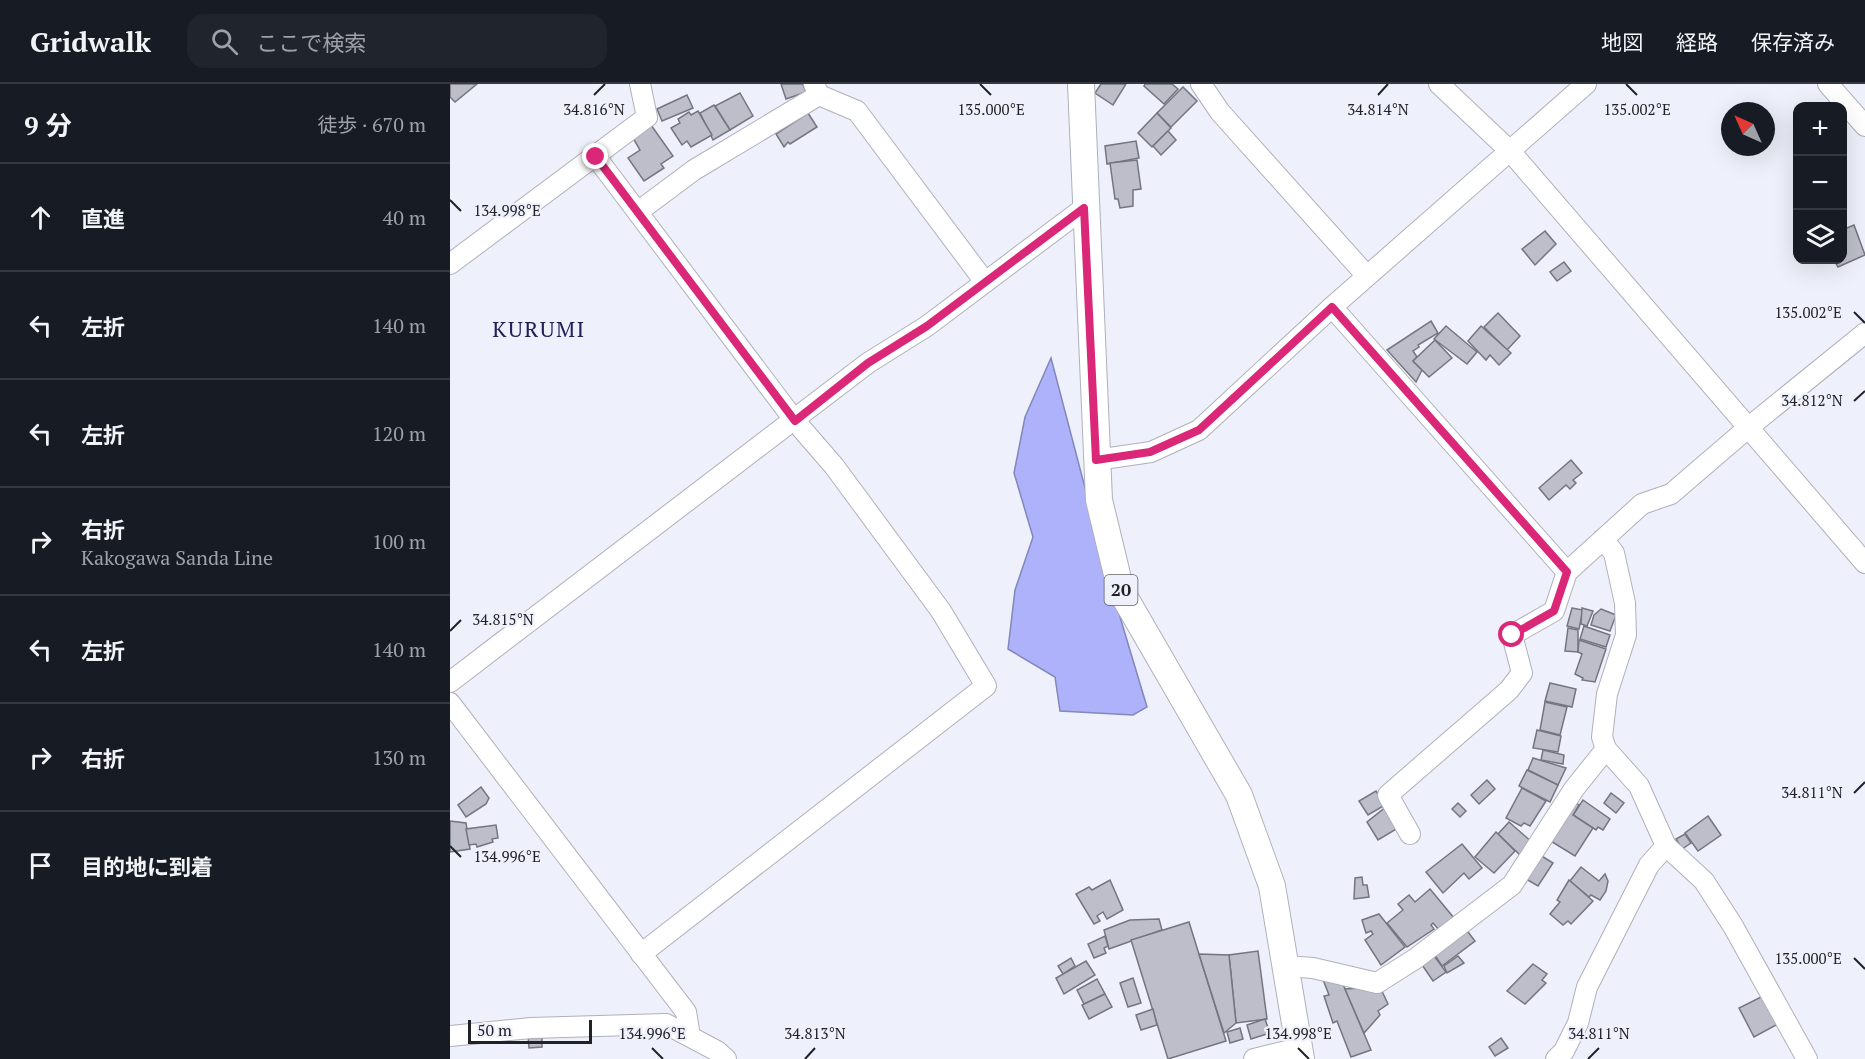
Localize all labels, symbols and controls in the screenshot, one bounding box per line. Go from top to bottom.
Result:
search box [187,14,607,68]
text: Gridwalk [30,23,151,60]
icon: search [208,25,241,58]
text: ここで検索 [256,28,366,57]
text: 地図 [1601,28,1643,56]
text: 経路 [1676,28,1718,56]
text: 保存済み [1751,28,1835,56]
text: 34.816°N [563,99,625,119]
text: 135.000°E [957,99,1025,119]
text: 34.814°N [1347,99,1409,119]
text: 135.002°E [1603,99,1671,119]
north arrow [1721,102,1775,156]
map controls [1793,102,1847,264]
button: + [1793,102,1847,156]
text: 9 分 [24,108,72,142]
text: 徒歩 · 670 m [317,111,426,138]
route end [582,143,608,169]
button: − [1793,156,1847,210]
text: 134.998°E [473,200,541,220]
icon: ahead [24,201,57,234]
text: 直進 [81,204,125,233]
text: 40 m [383,204,426,231]
button: layers [1793,210,1847,264]
text: 135.002°E [1774,302,1842,322]
icon: left [24,309,57,342]
text: 左折 [81,312,125,341]
text: 140 m [372,312,426,339]
district label: KURUMI [492,314,586,343]
text: 34.812°N [1781,390,1843,410]
icon: left [24,417,57,450]
text: 左折 [81,420,125,449]
text: 120 m [372,420,426,447]
text: 右折 [81,515,125,544]
icon: right [24,525,57,558]
text: 100 m [372,528,426,555]
text: Kakogawa Sanda Line [81,544,273,571]
road number: 20 [1104,575,1138,605]
text: 34.815°N [472,609,534,629]
route start [1498,621,1524,647]
icon: left [24,633,57,666]
text: 左折 [81,636,125,665]
text: 140 m [372,636,426,663]
icon: right [24,741,57,774]
text: 右折 [81,744,125,773]
text: 130 m [372,744,426,771]
text: 34.811°N [1781,782,1843,802]
text: 134.996°E [473,846,541,866]
icon: arrive [24,849,57,882]
text: 目的地に到着 [81,852,213,881]
text: 135.000°E [1774,948,1842,968]
scale bar [468,1017,592,1044]
text: 50 m [477,1019,512,1041]
text: 134.996°E [618,1023,686,1043]
text: 34.813°N [784,1023,846,1043]
text: 134.998°E [1264,1023,1332,1043]
text: 34.811°N [1568,1023,1630,1043]

